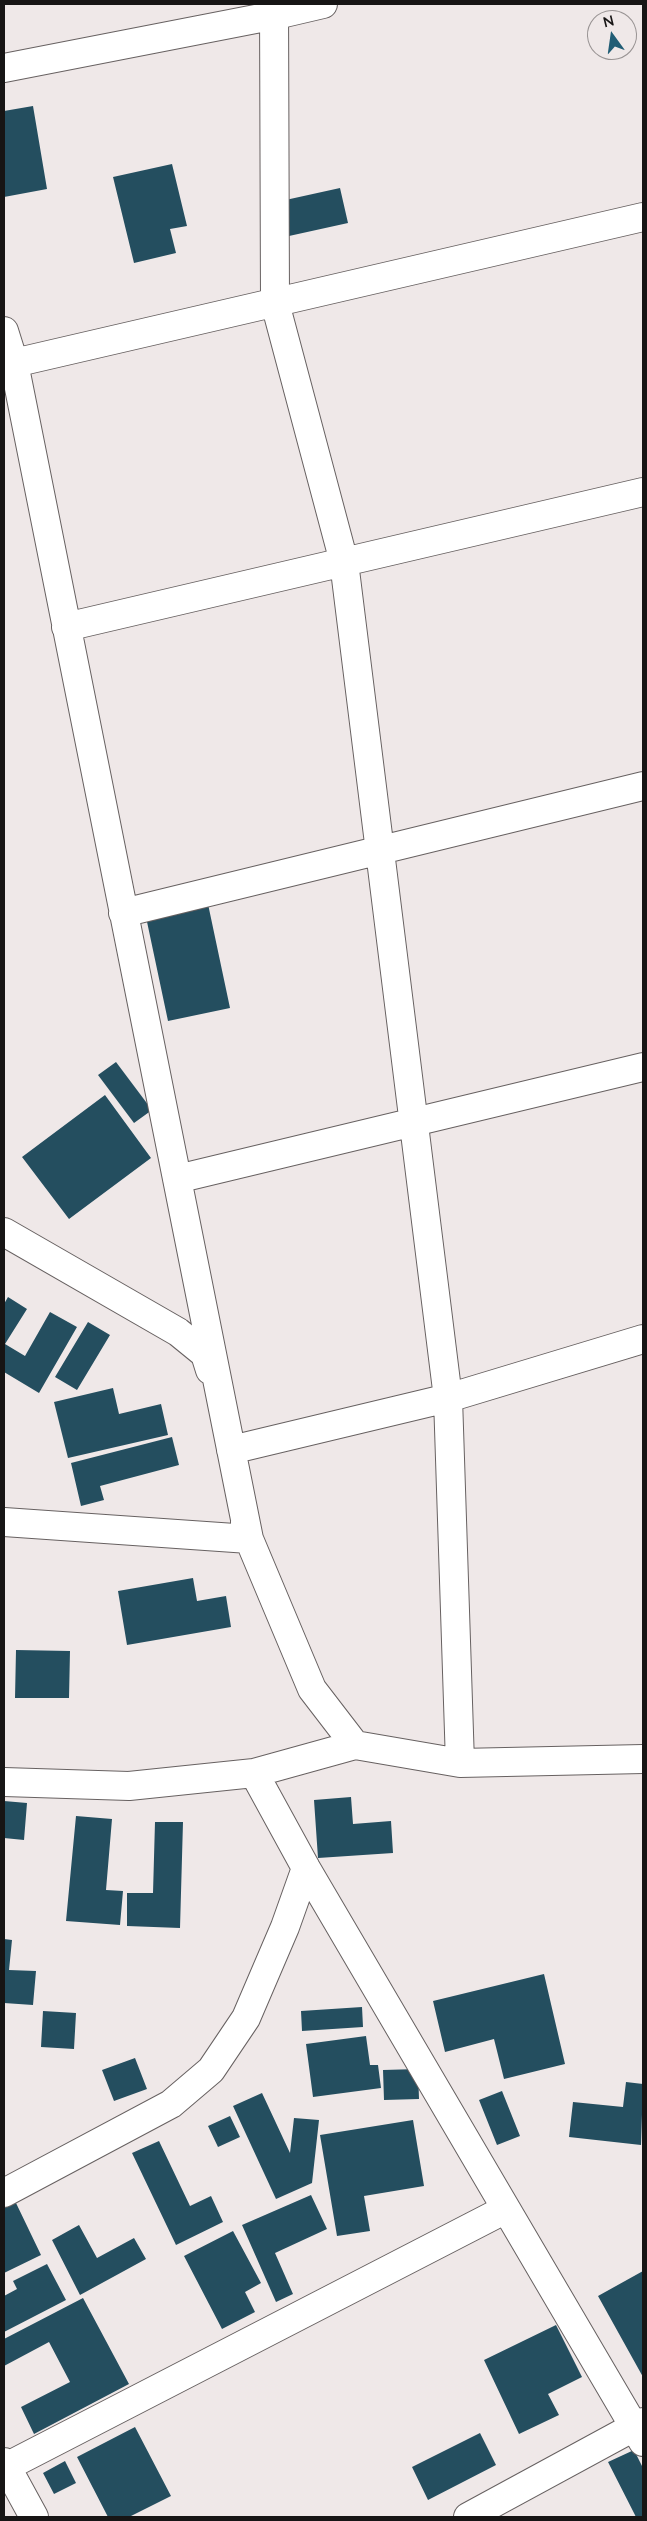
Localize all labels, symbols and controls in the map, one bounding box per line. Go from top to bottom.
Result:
north arrow [587,10,637,60]
text: N [601,11,616,30]

